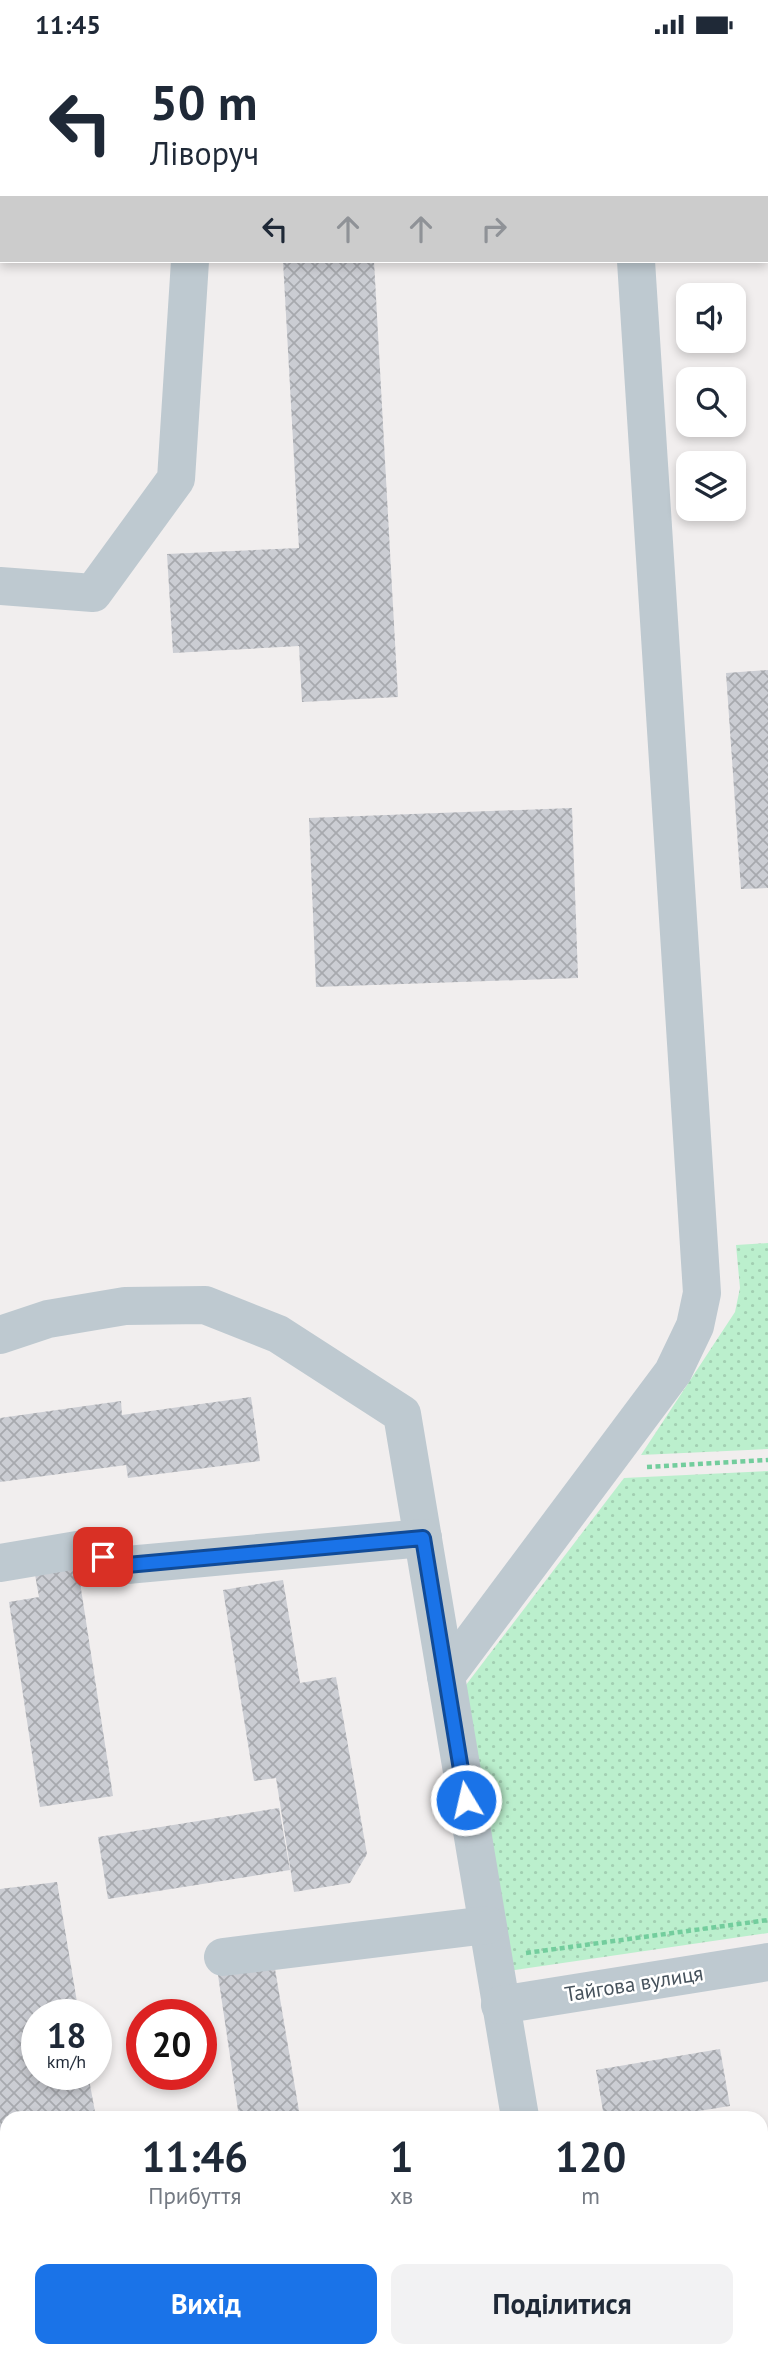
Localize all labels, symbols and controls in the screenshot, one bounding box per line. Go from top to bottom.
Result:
text: 11:45 [35,8,101,41]
text: 50 m [150,70,257,134]
icon: left [35,77,126,168]
text: Ліворуч [150,132,259,174]
icon: left [256,210,294,248]
icon: ahead [329,210,367,248]
icon: ahead [402,210,440,248]
icon: right [475,210,513,248]
map controls [676,283,746,521]
button: sound [676,283,746,353]
button: search [676,367,746,437]
button: layers [676,451,746,521]
pin [73,1527,133,1587]
icon: arrive [84,1538,122,1576]
position arrow [429,1763,503,1837]
street label: Тайгова вулиця [563,1959,705,2008]
speed limit sign: 20 [126,1999,217,2090]
text: 18 [47,2012,86,2058]
text: km/h [47,2050,86,2073]
text: 11:46 [142,2129,248,2184]
text: 1 [390,2129,413,2184]
text: 120 [555,2129,626,2184]
text: Прибуття [148,2181,241,2210]
text: хв [390,2181,413,2210]
text: m [581,2181,600,2210]
button: Вихід [35,2264,377,2344]
button: Поділитися [391,2264,733,2344]

